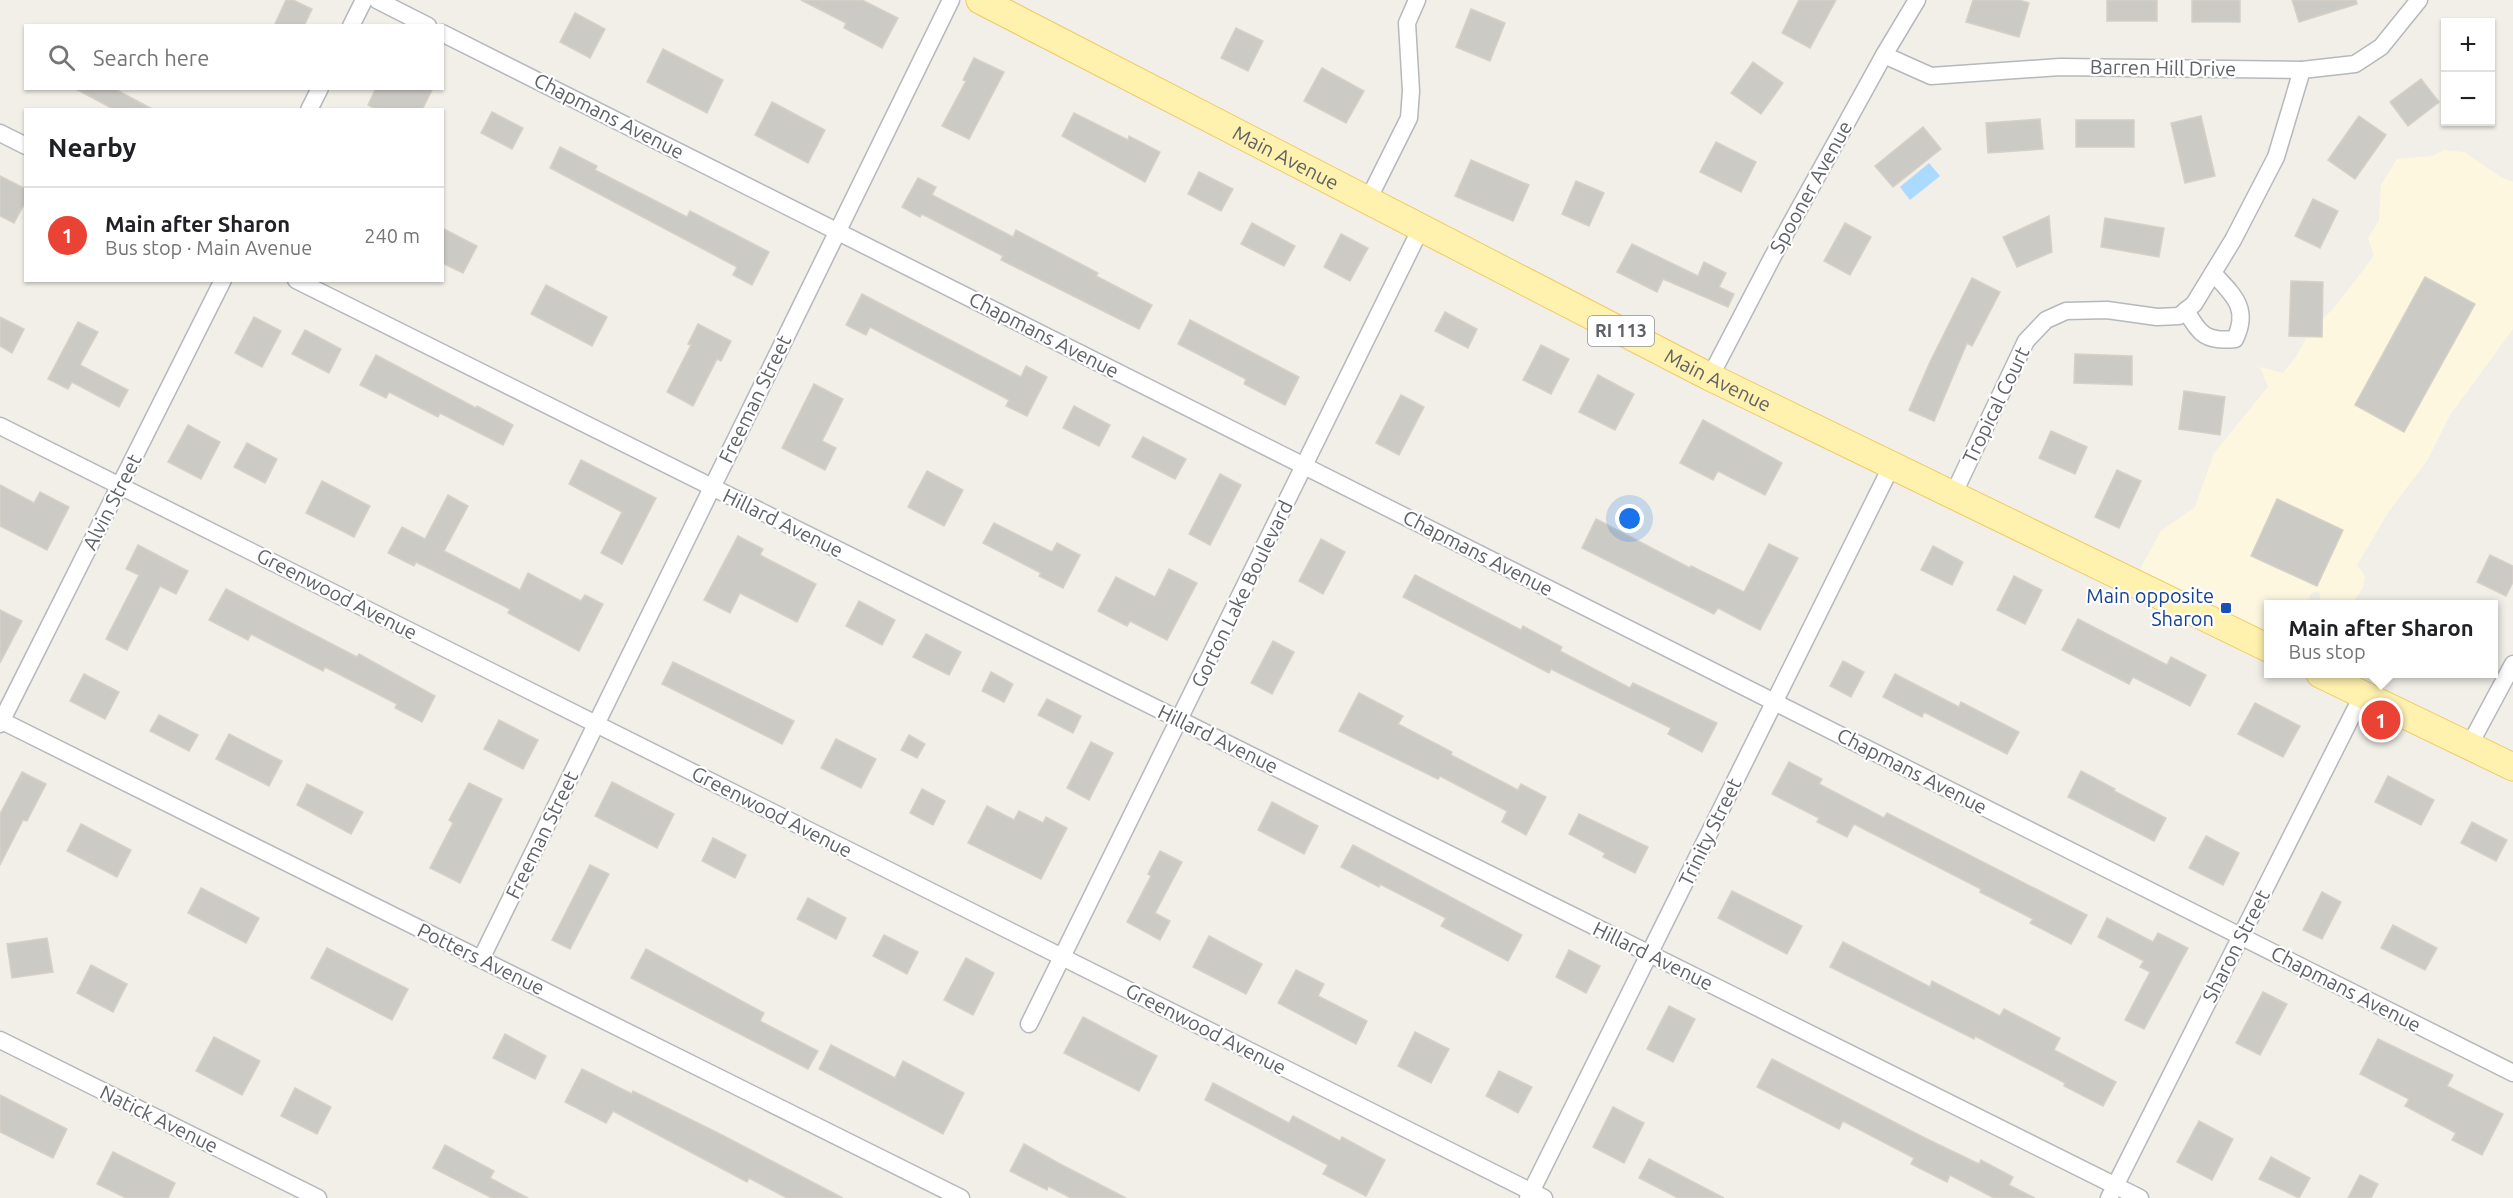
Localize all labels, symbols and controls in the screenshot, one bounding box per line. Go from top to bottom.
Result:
map controls [2441,18,2495,126]
button: + [2441,18,2495,72]
search box [24,24,444,90]
icon: search [45,41,78,74]
text: Search here [93,45,209,70]
street label: Barren Hill Drive [2090,55,2236,80]
street label: Chapmans Avenue [530,68,688,163]
button: − [2441,72,2495,126]
street label: Spooner Avenue [1765,117,1856,257]
street label: Main Avenue [1229,121,1343,194]
text: Nearby [48,133,136,162]
text: Main after Sharon [105,211,290,236]
text: 1 [62,224,73,247]
text: 240 m [364,224,420,247]
text: Bus stop · Main Avenue [105,236,312,259]
street label: Chapmans Avenue [965,287,1123,382]
road number: RI 113 [1588,316,1654,346]
street label: Freeman Street [714,331,795,466]
street label: Tropical Court [1958,343,2034,467]
street label: Main Avenue [1661,344,1775,416]
street label: Alvin Street [78,450,146,554]
street label: Hillard Avenue [719,484,847,562]
street label: Gorton Lake Boulevard [1186,496,1297,691]
your location [1615,504,1644,533]
street label: Chapmans Avenue [1399,505,1557,600]
street label: Greenwood Avenue [253,543,421,644]
place label: Main opposite Sharon [2086,584,2214,630]
popup [2264,600,2498,678]
marker: Main opposite Sharon [2219,601,2233,615]
text: Main after Sharon [2288,615,2474,640]
text: Bus stop [2288,640,2366,663]
pin: 1 [2362,698,2400,742]
street label: Hillard Avenue [1154,700,1282,778]
street label: Chapmans Avenue [1833,723,1991,818]
street label: Greenwood Avenue [688,761,856,862]
street label: Freeman Street [501,767,582,902]
street label: Trinity Street [1674,774,1746,889]
street label: Sharon Street [2197,886,2274,1006]
street label: Hillard Avenue [1589,917,1717,995]
street label: Potters Avenue [414,918,548,999]
street label: Chapmans Avenue [2267,941,2425,1036]
street label: Greenwood Avenue [1122,978,1290,1079]
street label: Natick Avenue [96,1080,222,1157]

